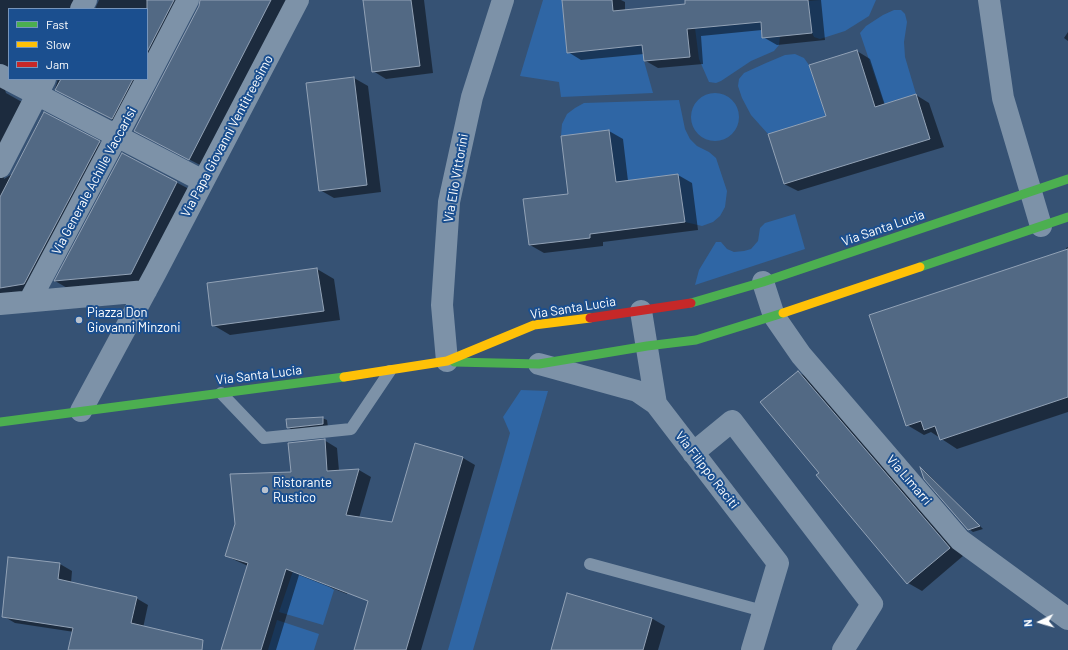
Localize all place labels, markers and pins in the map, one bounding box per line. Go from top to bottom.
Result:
place label: Piazza Don Giovanni Minzoni [87,305,181,336]
marker: Piazza Don Giovanni Minzoni [74,315,84,325]
place label: Ristorante Rustico [273,475,332,506]
marker: Ristorante Rustico [260,485,270,495]

